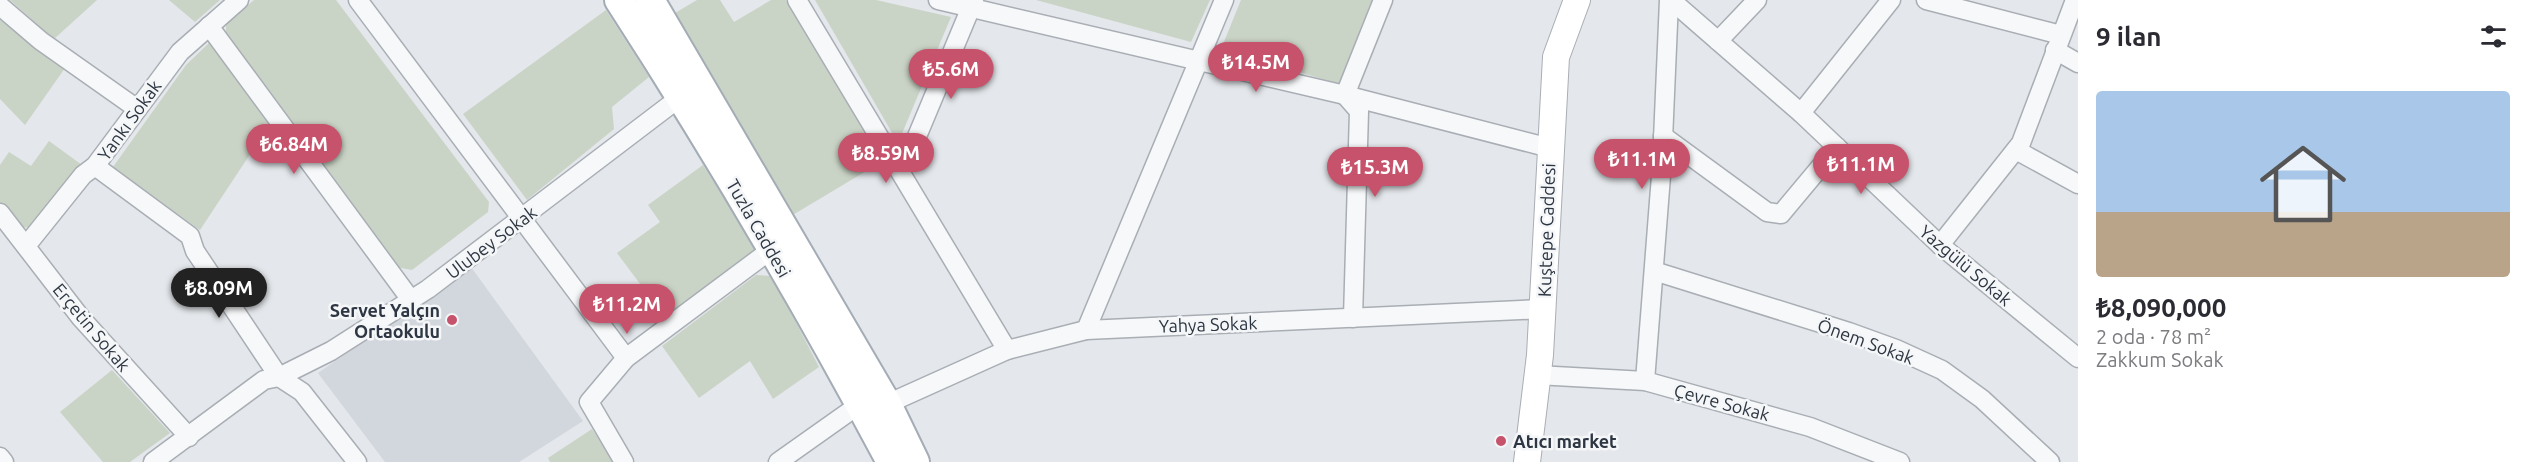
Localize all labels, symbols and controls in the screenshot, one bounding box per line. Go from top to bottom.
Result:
icon: filters [2477,20,2510,53]
text: 9 ilan [2096,22,2162,51]
pin: ₺14.5M [1207,42,1305,93]
pin: ₺5.6M [909,49,993,100]
text: ₺14.5M [1222,50,1290,73]
text: ₺5.6M [923,57,979,80]
street label: Yankı Sokak [93,76,165,164]
pin: ₺6.84M [245,124,343,175]
icon: home [2249,130,2357,238]
text: ₺6.84M [260,132,328,155]
pin: ₺8.59M [837,133,935,184]
pin: ₺11.1M [1593,139,1691,190]
text: ₺8.59M [852,141,920,164]
pin: ₺11.1M [1812,144,1910,195]
pin: ₺15.3M [1326,147,1424,198]
text: ₺11.1M [1608,147,1676,170]
text: ₺11.1M [1827,152,1895,175]
text: ₺15.3M [1341,155,1409,178]
street label: Kuştepe Caddesi [1534,163,1558,297]
street label: Tuzla Caddesi [723,176,795,280]
street label: Ulubey Sokak [442,202,540,282]
street label: Yazgülü Sokak [1916,221,2016,309]
pin: ₺8.09M [170,268,268,319]
text: ₺8.09M [185,276,253,299]
street label: Erçetin Sokak [50,279,134,375]
pin: ₺11.2M [578,284,676,335]
text: ₺11.2M [593,292,661,315]
text: ₺8,090,000 [2096,293,2226,322]
place label: Servet Yalçın Ortaokulu [330,300,440,341]
street label: Yahya Sokak [1158,312,1258,336]
marker: Servet Yalçın Ortaokulu [445,313,459,327]
street label: Önem Sokak [1815,314,1917,368]
text: 2 oda · 78 m² [2096,325,2211,348]
text: Zakkum Sokak [2096,348,2224,371]
street label: Çevre Sokak [1672,380,1772,424]
place label: Atıcı market [1513,431,1617,451]
marker: Atıcı market [1494,434,1508,448]

